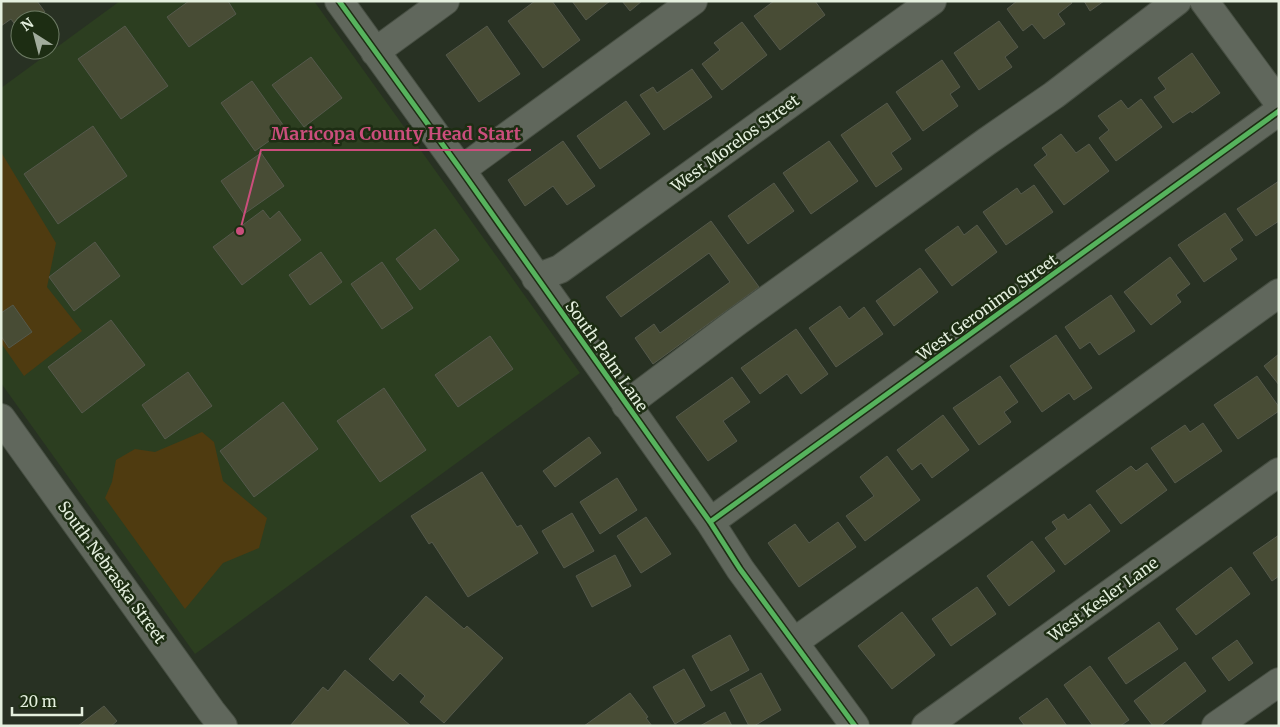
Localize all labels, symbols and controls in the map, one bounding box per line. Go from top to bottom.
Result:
north arrow [10,10,60,60]
text: N [18,14,37,35]
street label: West Morelos Street [666,89,804,197]
callout: Maricopa County Head Start [261,117,531,150]
text: Maricopa County Head Start [271,122,522,145]
street label: West Geronimo Street [912,249,1062,365]
street label: South Palm Lane [561,297,653,415]
street label: South Nebraska Street [54,497,171,648]
street label: West Kesler Lane [1043,552,1162,646]
scale bar [12,684,82,716]
text: 20 m [20,692,57,711]

